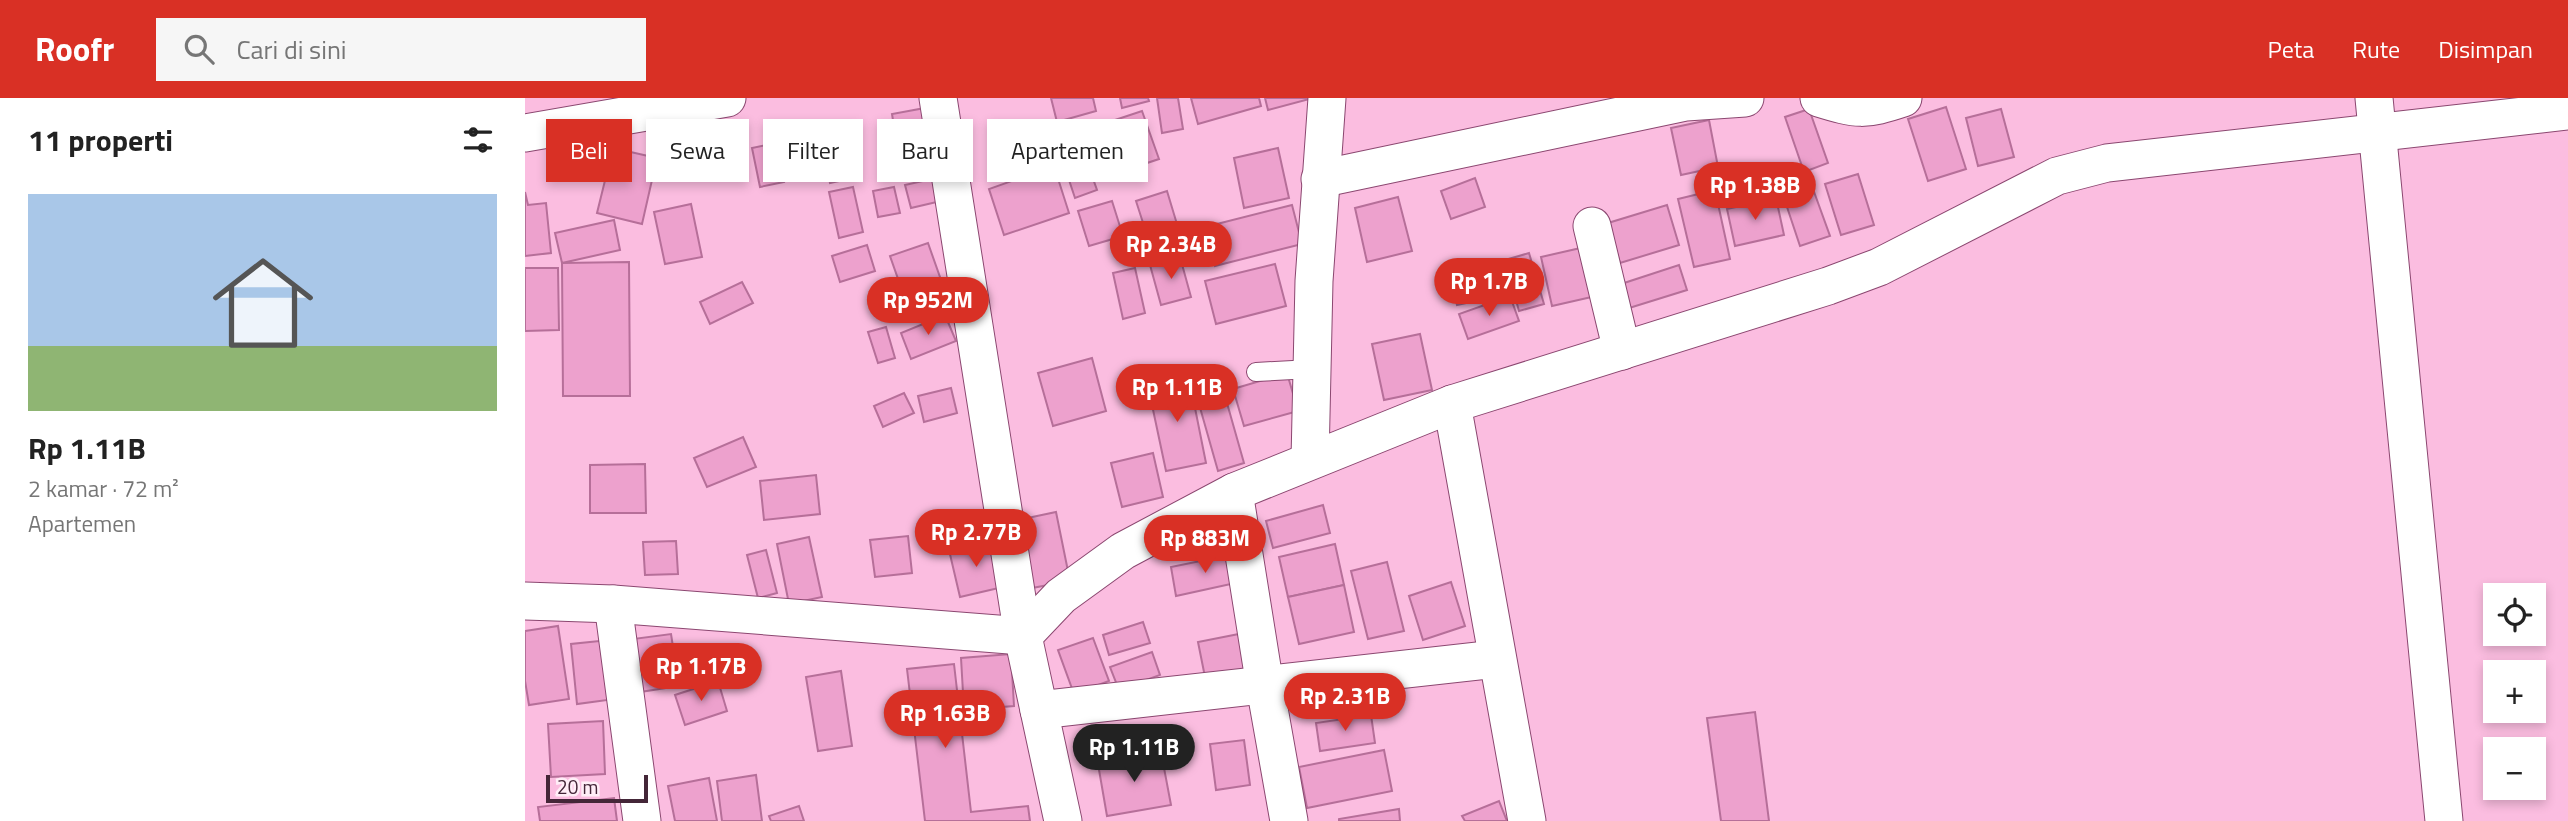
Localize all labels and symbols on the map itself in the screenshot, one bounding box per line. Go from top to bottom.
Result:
pin: Rp 1.38B [1683,162,1827,222]
pin: Rp 2.34B [1099,222,1243,281]
pin: Rp 1.7B [1424,258,1554,318]
pin: Rp 952M [863,278,993,337]
pin: Rp 1.11B [1105,364,1249,424]
pin: Rp 2.77B [904,510,1048,569]
pin: Rp 883M [1140,516,1270,575]
pin: Rp 1.17B [629,644,773,703]
pin: Rp 2.31B [1273,674,1417,733]
pin: Rp 1.63B [873,690,1017,750]
pin: Rp 1.11B [1062,724,1206,784]
scale bar [546,772,647,804]

